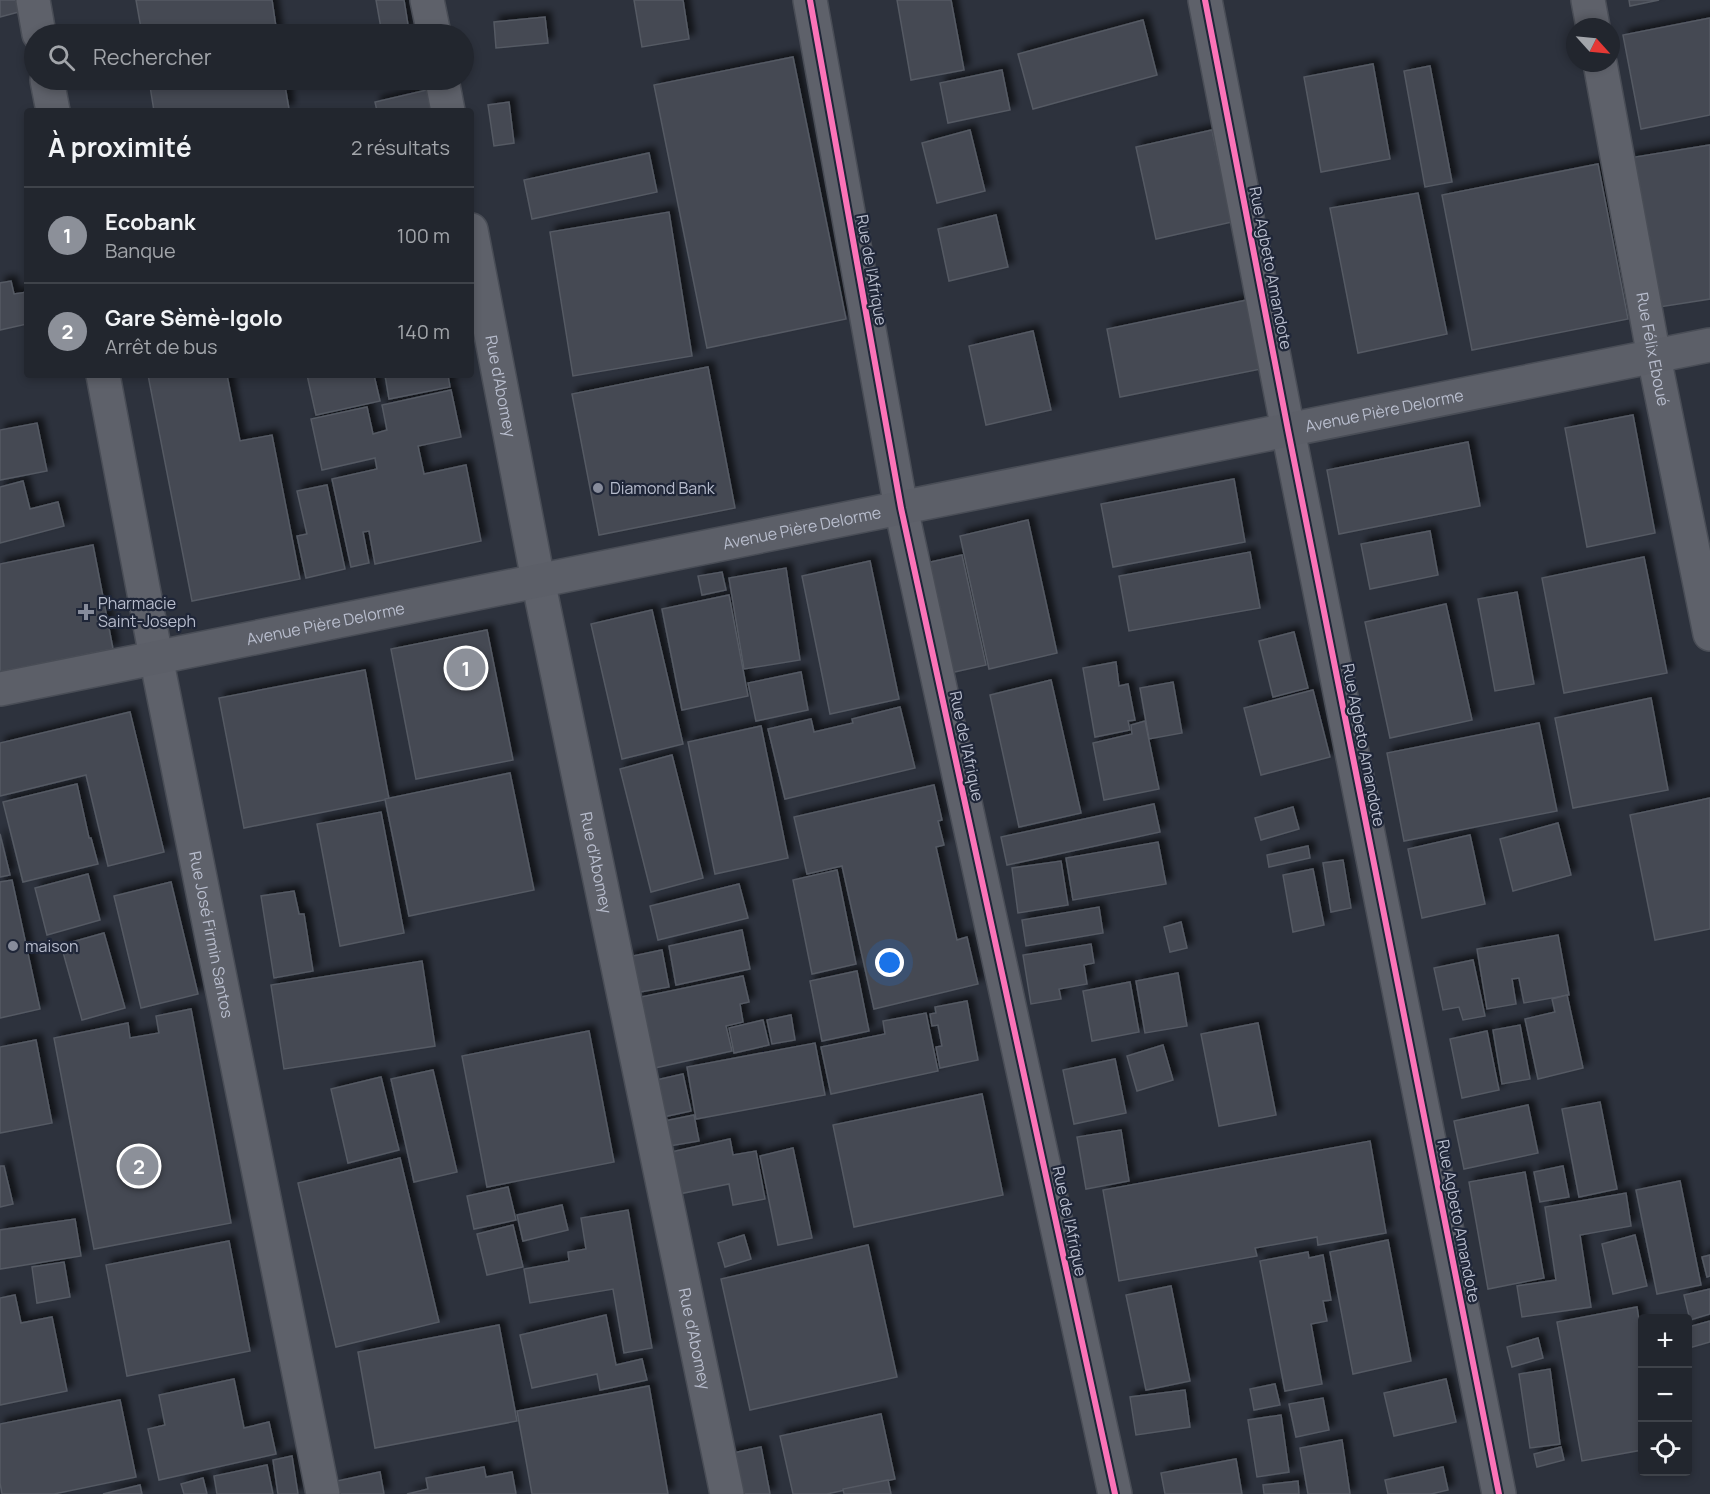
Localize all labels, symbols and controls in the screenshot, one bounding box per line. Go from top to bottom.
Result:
north arrow [1566,18,1620,72]
search box [24,24,474,90]
icon: search [45,41,78,74]
text: Rechercher [93,42,212,72]
text: À proximité [48,129,192,165]
text: 2 résultats [351,134,450,161]
street label: Rue Agbeto Amandote [1244,185,1298,351]
text: Ecobank [105,207,196,237]
street label: Rue de l'Afrique [851,213,893,327]
text: 1 [63,222,72,249]
text: 100 m [397,222,450,249]
text: Banque [105,237,176,264]
street label: Rue Félix Eboué [1631,290,1675,408]
text: Gare Sèmè-Igolo [105,303,283,333]
text: 2 [62,318,73,345]
text: 140 m [397,318,450,345]
text: Arrêt de bus [105,333,218,360]
street label: Rue d'Abomey [480,333,522,440]
street label: Avenue Pière Delorme [1303,384,1465,437]
place label: Diamond Bank [610,477,716,499]
marker: Diamond Bank [591,481,605,495]
street label: Avenue Pière Delorme [721,501,883,554]
place label: Pharmacie Saint-Joseph [98,592,196,632]
street label: Avenue Pière Delorme [244,597,407,650]
marker: Pharmacie Saint-Joseph [79,605,93,619]
pin: 1 [446,646,486,690]
street label: Rue Agbeto Amandote [1337,662,1391,828]
street label: Rue de l'Afrique [945,689,989,803]
street label: Rue d'Abomey [575,810,618,916]
street label: Rue José Firmin Santos [184,849,239,1020]
place label: maison [25,935,79,957]
marker: maison [6,939,20,953]
your location [875,948,904,977]
street label: Rue Agbeto Amandote [1432,1138,1486,1304]
pin: 2 [120,1144,158,1188]
street label: Rue de l'Afrique [1048,1164,1092,1278]
street label: Rue d'Abomey [674,1286,716,1392]
map controls [1638,1314,1692,1476]
button: + [1638,1314,1692,1368]
button: − [1638,1368,1692,1422]
button: locate [1638,1422,1692,1476]

